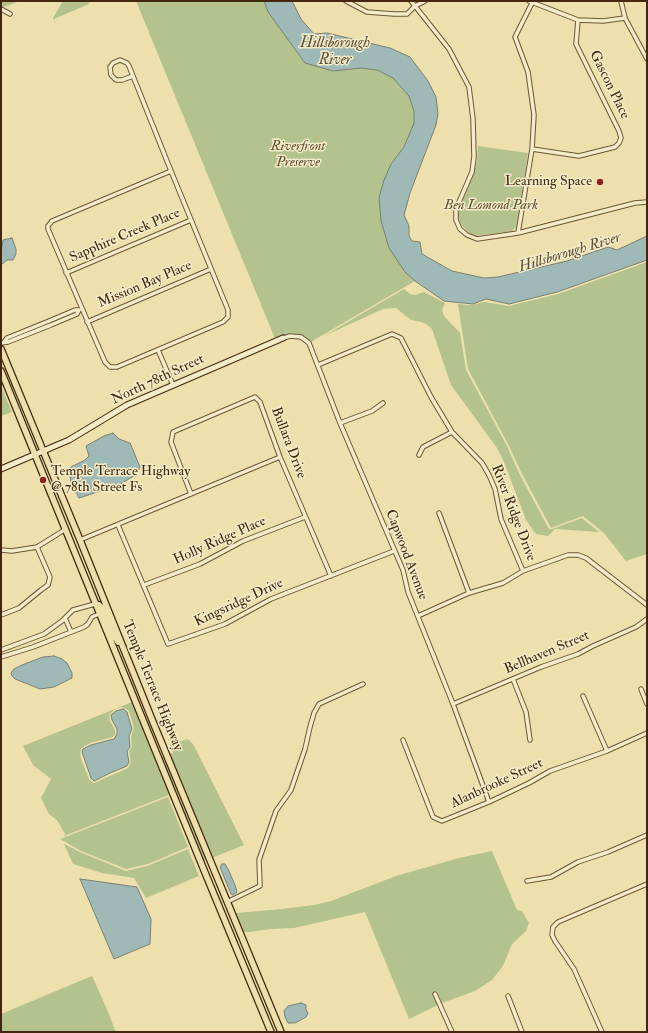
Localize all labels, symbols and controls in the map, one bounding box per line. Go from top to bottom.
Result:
water label: Hillsborough River [300,35,370,70]
street label: Gascon Place [585,48,633,122]
park label: Riverfront Preserve [271,139,325,172]
place label: Learning Space [505,174,592,190]
marker: Learning Space [595,177,605,187]
park label: Ben Lomond Park [444,198,538,214]
street label: Sapphire Creek Place [67,205,183,267]
water label: Hillsborough River [517,229,623,277]
street label: Mission Bay Place [96,258,194,312]
street label: North 78th Street [109,351,207,409]
street label: Bullara Drive [267,405,309,481]
street label: River Ridge Drive [487,462,539,564]
place label: Temple Terrace Highway @ 78th Street Fs [51,464,190,496]
marker: Temple Terrace Highway @ 78th Street Fs [38,475,48,485]
street label: Capwood Avenue [381,507,431,603]
street label: Holly Ridge Place [171,513,269,569]
street label: Kingsridge Drive [192,575,286,631]
street label: Temple Terrace Highway [118,618,186,754]
street label: Bellhaven Street [502,628,592,678]
street label: Alanbrooke Street [448,755,546,813]

